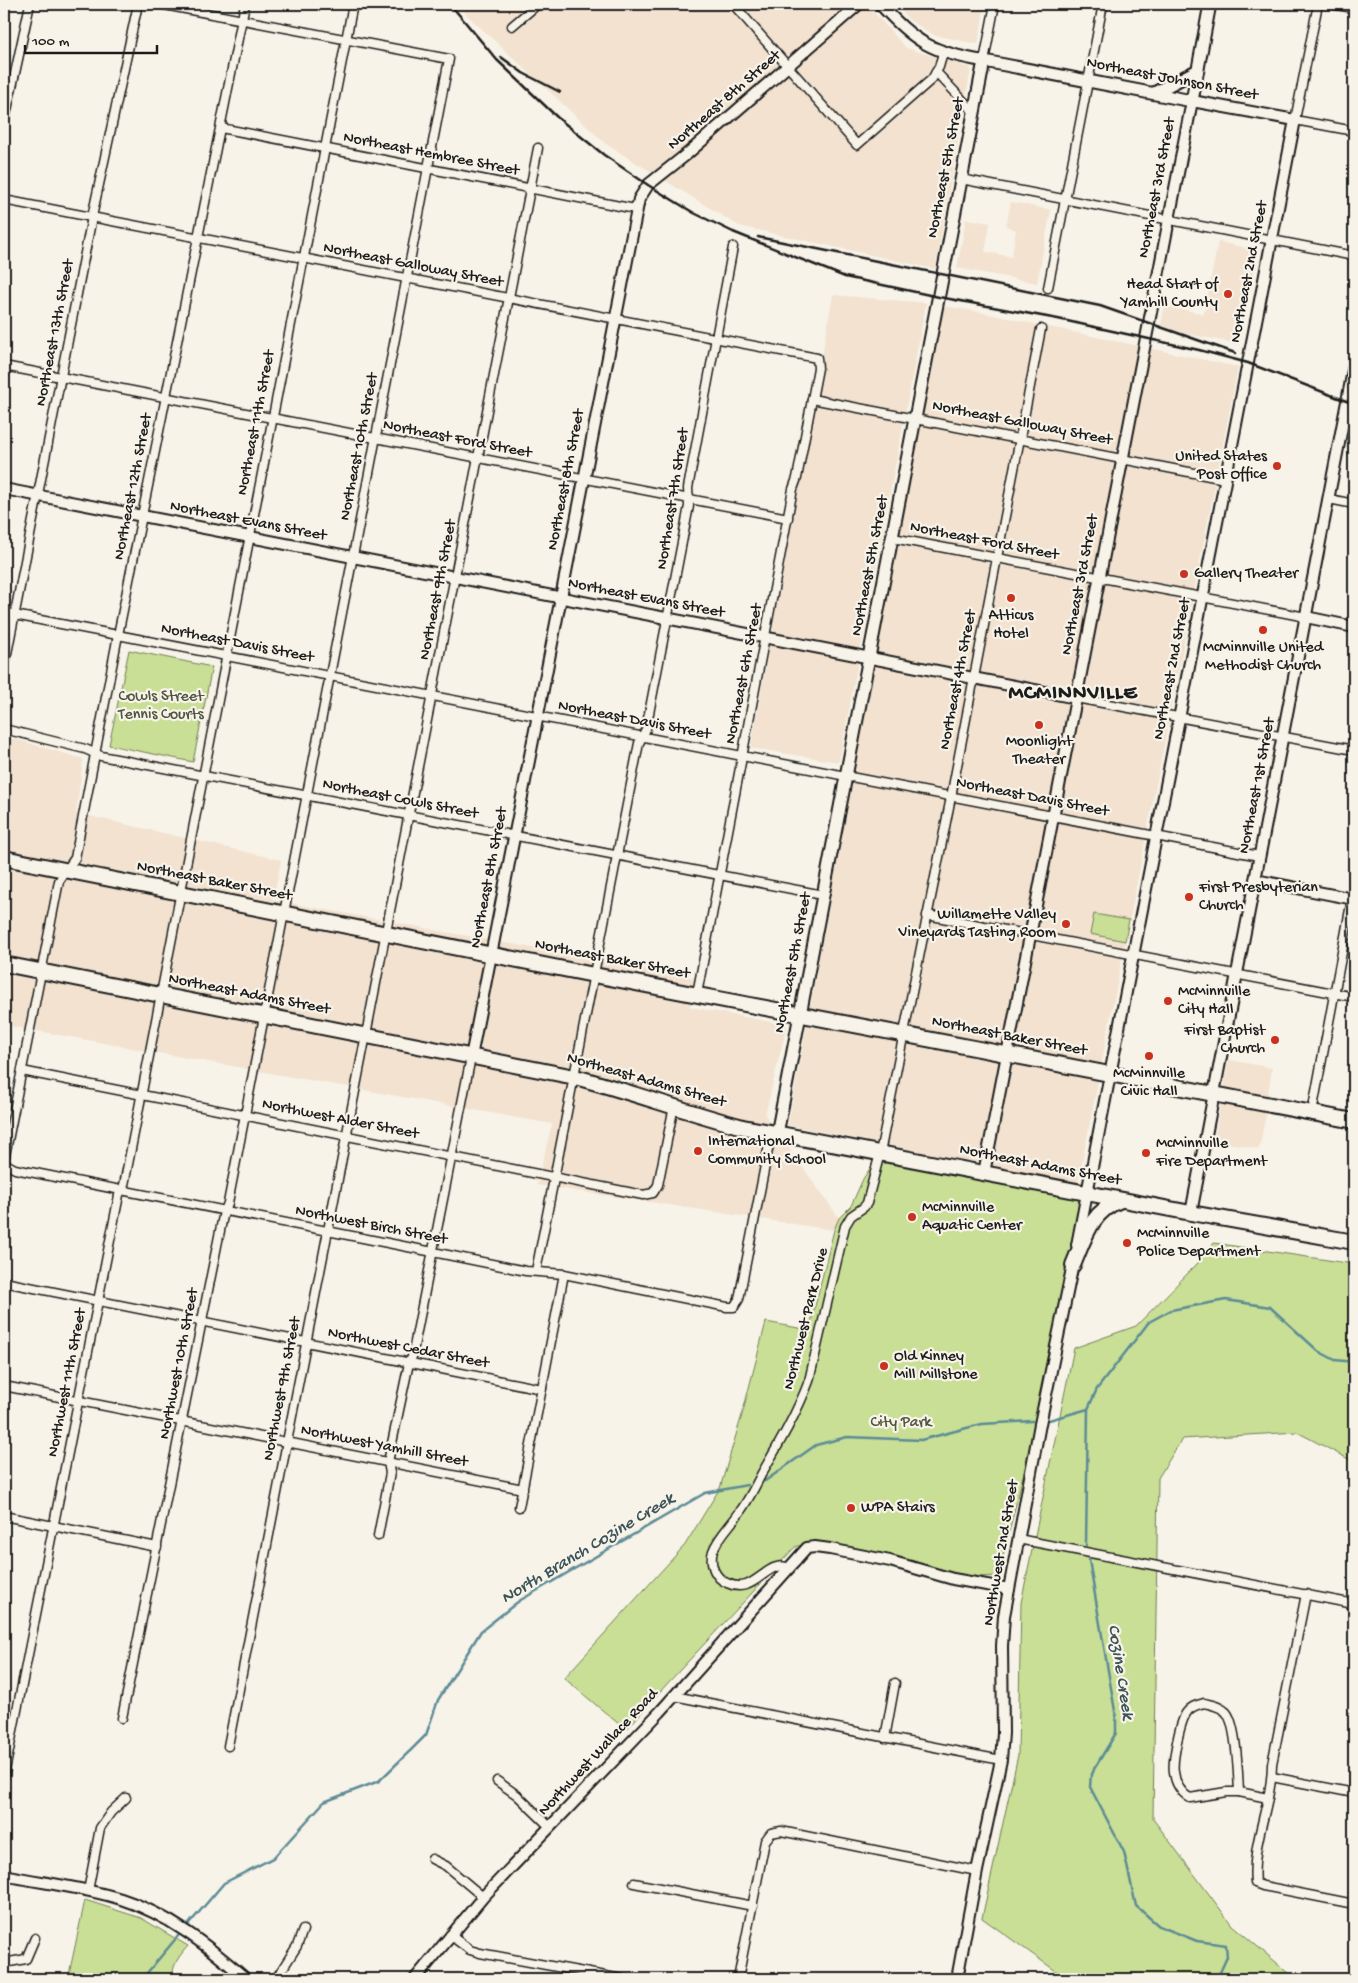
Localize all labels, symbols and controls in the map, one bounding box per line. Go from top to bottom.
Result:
scale bar [25,22,158,54]
text: 100 m [31,33,70,51]
street label: Northeast 8th Street [665,46,786,155]
street label: Northeast Johnson Street [1085,54,1261,106]
street label: Northeast 5th Street [924,95,970,240]
street label: Northeast 3rd Street [1135,115,1181,260]
street label: Northeast Hembree Street [341,129,522,182]
street label: Northeast 2nd Street [1227,198,1273,345]
street label: Northeast Galloway Street [321,239,506,293]
street label: Northeast 13th Street [32,256,80,408]
place label: Head Start of Yamhill County [1119,276,1219,313]
marker: Head Start of Yamhill County [1222,288,1234,300]
street label: Northeast 11th Street [234,347,281,497]
street label: Northeast 10th Street [336,370,384,522]
street label: Northeast Galloway Street [930,397,1115,451]
street label: Northeast 8th Street [544,406,590,552]
street label: Northeast 12th Street [110,411,158,562]
street label: Northeast Ford Street [381,416,534,464]
street label: Northeast 7th Street [653,426,695,571]
place label: United States Post Office [1175,448,1268,485]
marker: United States Post Office [1271,460,1283,472]
street label: Northeast 5th Street [848,493,894,638]
street label: Northeast Evans Street [168,498,329,547]
street label: Northeast 3rd Street [1058,512,1104,657]
street label: Northeast 9th Street [416,517,462,662]
street label: Northeast Ford Street [908,518,1061,566]
place label: Gallery Theater [1194,565,1299,584]
marker: Gallery Theater [1178,568,1190,580]
street label: Northeast Evans Street [566,575,727,624]
marker: Atticus Hotel [1005,592,1017,604]
street label: Northeast 2nd Street [1150,595,1196,742]
street label: Northeast 6th Street [722,601,768,746]
street label: Northeast 4th Street [936,607,982,752]
place label: Atticus Hotel [989,607,1035,644]
street label: Northeast Davis Street [159,620,316,668]
marker: McMinnville United Methodist Church [1257,624,1269,636]
place label: McMinnville United Methodist Church [1203,639,1325,676]
district label: MCMINNVILLE [1008,682,1138,707]
park label: Cowls Street Tennis Courts [117,688,205,725]
street label: Northeast Davis Street [556,697,713,745]
street label: Northeast 1st Street [1235,715,1281,856]
marker: Moonlight Theater [1033,719,1045,731]
place label: Moonlight Theater [1006,733,1074,770]
street label: Northeast Davis Street [954,774,1111,822]
street label: Northeast Cowls Street [321,776,481,825]
street label: Northeast 8th Street [467,804,513,950]
street label: Northeast Baker Street [135,858,295,907]
place label: First Presbyterian Church [1198,879,1318,916]
street label: Northeast 5th Street [771,890,817,1035]
marker: First Presbyterian Church [1183,891,1195,903]
place label: Willamette Valley Vineyards Tasting Room [898,906,1057,943]
marker: Willamette Valley Vineyards Tasting Room [1060,918,1072,930]
street label: Northeast Baker Street [533,936,693,985]
street label: Northeast Adams Street [167,970,333,1020]
place label: McMinnville City Hall [1178,983,1251,1020]
marker: McMinnville City Hall [1162,995,1174,1007]
street label: Northeast Baker Street [930,1013,1090,1062]
place label: First Baptist Church [1183,1022,1266,1059]
marker: First Baptist Church [1269,1034,1281,1046]
street label: Northeast Adams Street [564,1049,729,1113]
marker: McMinnville Civic Hall [1143,1050,1155,1062]
place label: McMinnville Civic Hall [1113,1065,1186,1102]
street label: Northwest Alder Street [260,1095,421,1145]
place label: International Community School [708,1133,826,1170]
place label: McMinnville Fire Department [1155,1135,1268,1172]
street label: Northeast Adams Street [958,1141,1124,1191]
marker: International Community School [692,1145,704,1157]
marker: McMinnville Fire Department [1140,1147,1152,1159]
place label: McMinnville Aquatic Center [922,1199,1023,1236]
street label: Northwest Birch Street [294,1202,450,1250]
marker: McMinnville Aquatic Center [906,1211,918,1223]
place label: McMinnville Police Department [1136,1225,1261,1262]
marker: McMinnville Police Department [1121,1237,1133,1249]
street label: Northwest Park Drive [780,1245,834,1392]
street label: Northwest 10th Street [156,1285,204,1441]
street label: Northwest 11th Street [44,1306,92,1459]
street label: Northwest 9th Street [260,1314,307,1462]
street label: Northwest Cedar Street [326,1324,492,1374]
place label: Old Kinney Mill Millstone [894,1348,978,1385]
marker: Old Kinney Mill Millstone [878,1360,890,1372]
park label: City Park [871,1414,933,1433]
street label: Northwest Yamhill Street [299,1421,471,1473]
street label: Northwest 2nd Street [980,1477,1024,1627]
water label: North Branch Cozine Creek [497,1488,680,1609]
place label: WPA Stairs [861,1499,936,1518]
marker: WPA Stairs [845,1502,857,1514]
water label: Cozine Creek [1102,1623,1138,1723]
street label: Northwest Wallace Road [535,1684,664,1821]

